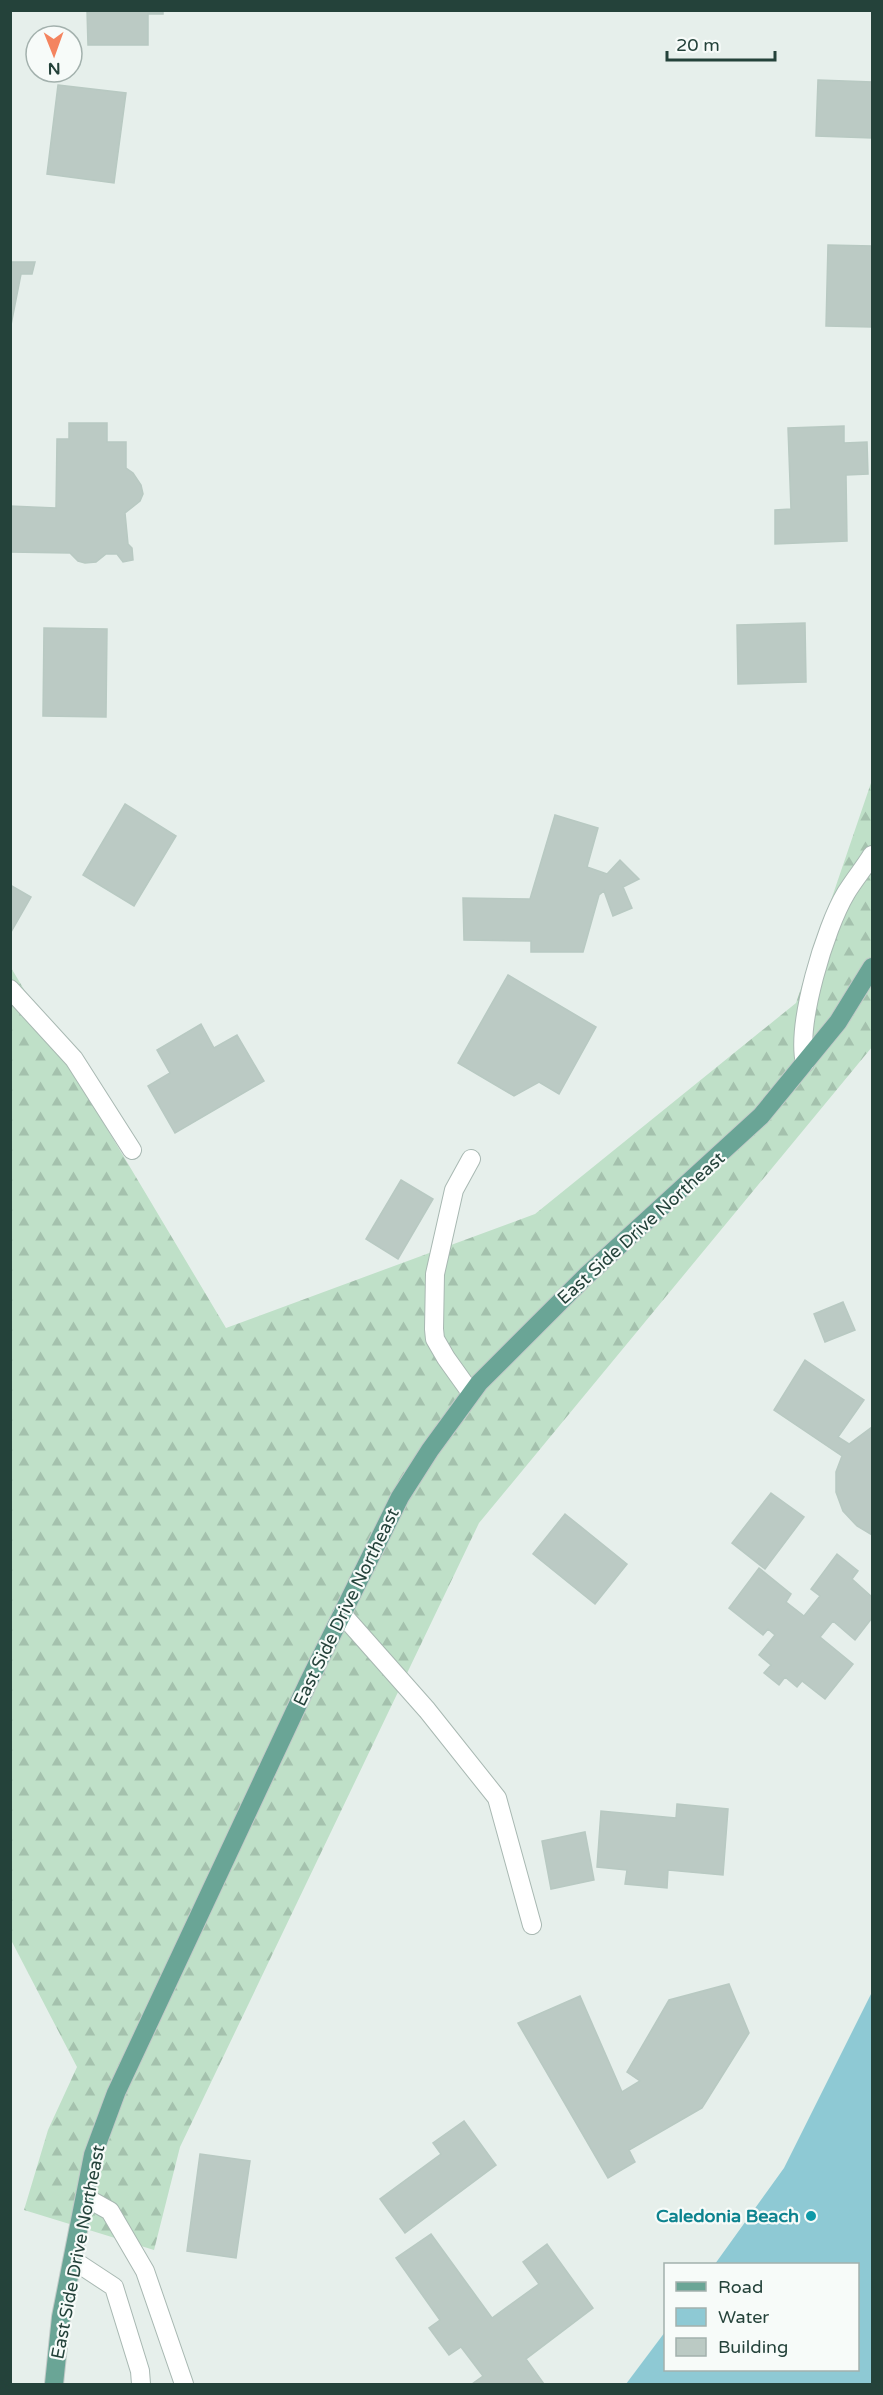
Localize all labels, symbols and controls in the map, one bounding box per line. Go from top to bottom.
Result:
north arrow [24,24,84,84]
scale bar [667,24,775,62]
text: 20 m [676,34,720,56]
text: N [48,58,61,78]
street label: East Side Drive Northeast [553,1147,729,1309]
street label: East Side Drive Northeast [288,1504,404,1710]
street label: East Side Drive Northeast [46,2143,110,2361]
place label: Caledonia Beach [656,2205,799,2227]
marker: Caledonia Beach [804,2209,818,2223]
legend [664,2263,859,2371]
text: Road [718,2276,763,2298]
text: Water [718,2306,769,2328]
text: Building [718,2336,788,2358]

